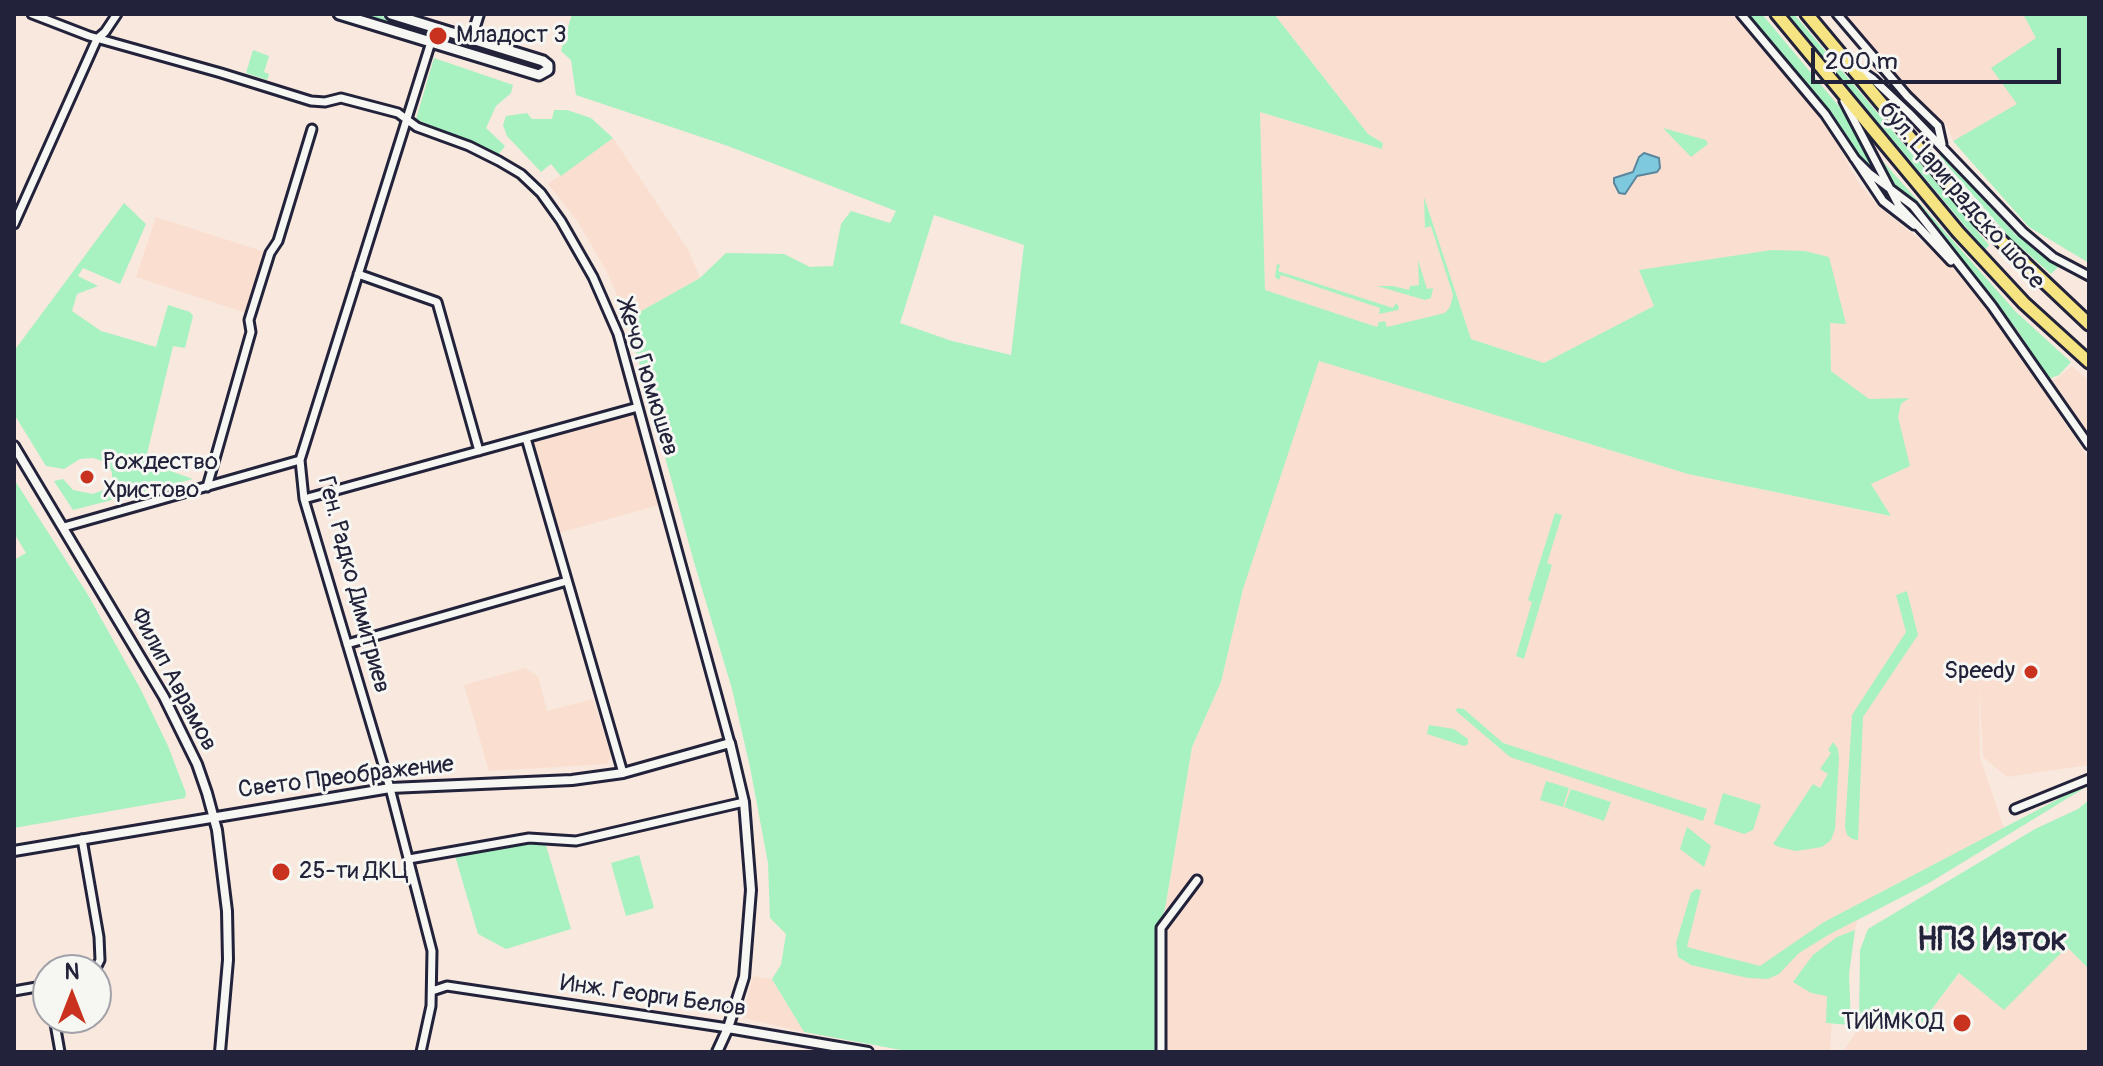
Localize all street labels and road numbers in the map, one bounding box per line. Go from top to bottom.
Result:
street label: бул. Цариградско шосе [1872,96,2050,296]
street label: Жечо Гюмюшев [610,296,684,460]
street label: Ген. Радко Димитриев [310,474,396,696]
street label: Филип Аврамов [123,604,223,756]
street label: Свето Преображение [237,750,455,806]
street label: Инж. Георги Белов [558,970,748,1024]

